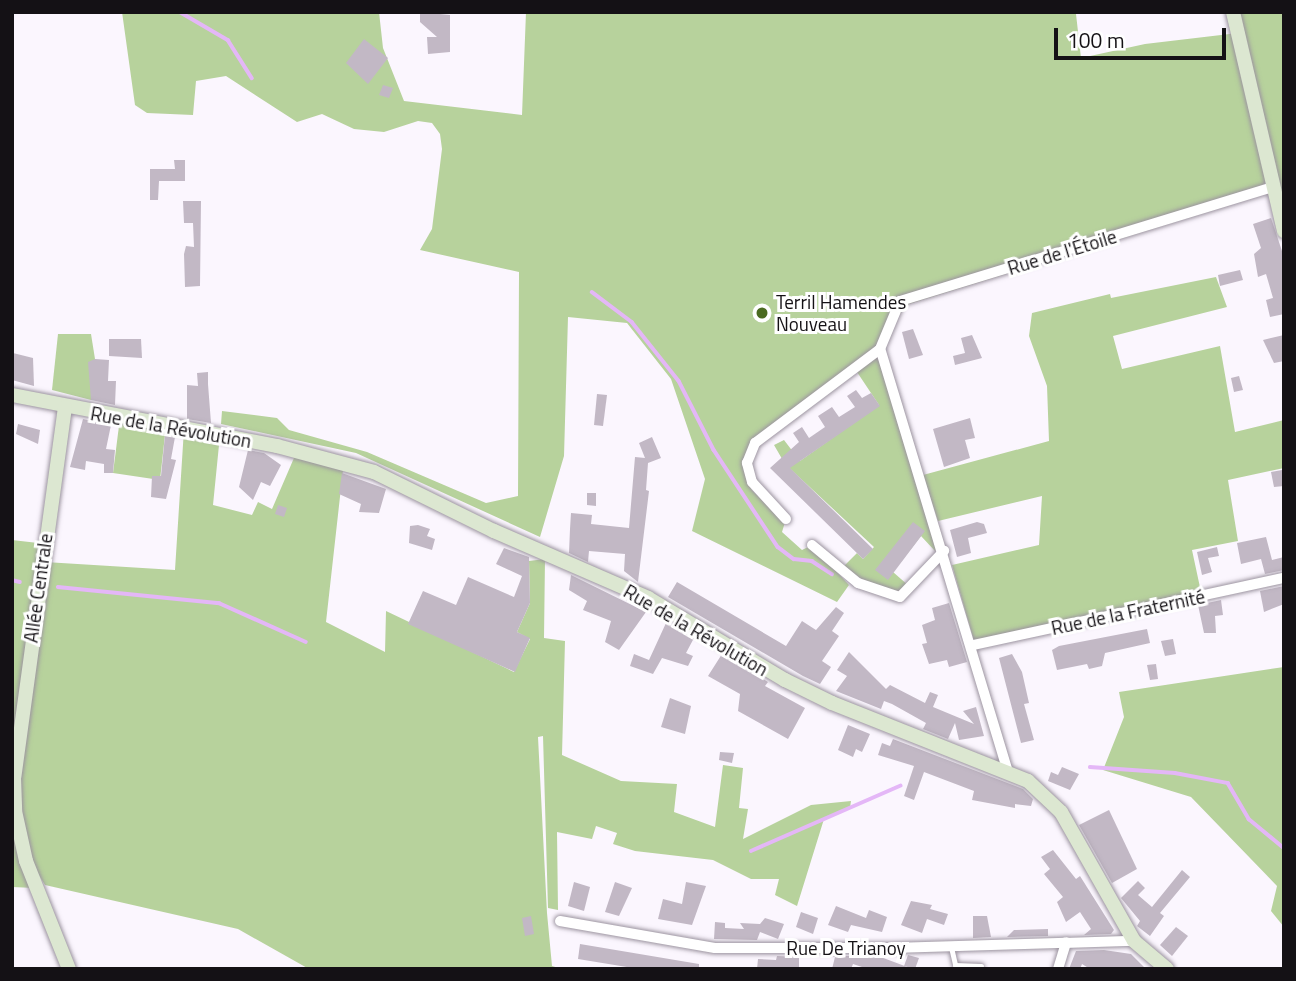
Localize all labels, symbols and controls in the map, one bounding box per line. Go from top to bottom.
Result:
scale bar [1058,14,1230,58]
text: 100 m [1067,24,1124,56]
street label: Rue de l'Étoile [1005,225,1119,279]
place label: Terril Hamendes Nouveau [776,291,906,335]
marker: Terril Hamendes Nouveau [754,305,770,321]
street label: Rue de la Révolution [89,402,253,452]
street label: Allée Centrale [19,532,57,644]
street label: Rue de la Révolution [620,579,772,681]
street label: Rue de la Fraternité [1049,585,1207,639]
street label: Rue De Trianoy [786,937,906,959]

